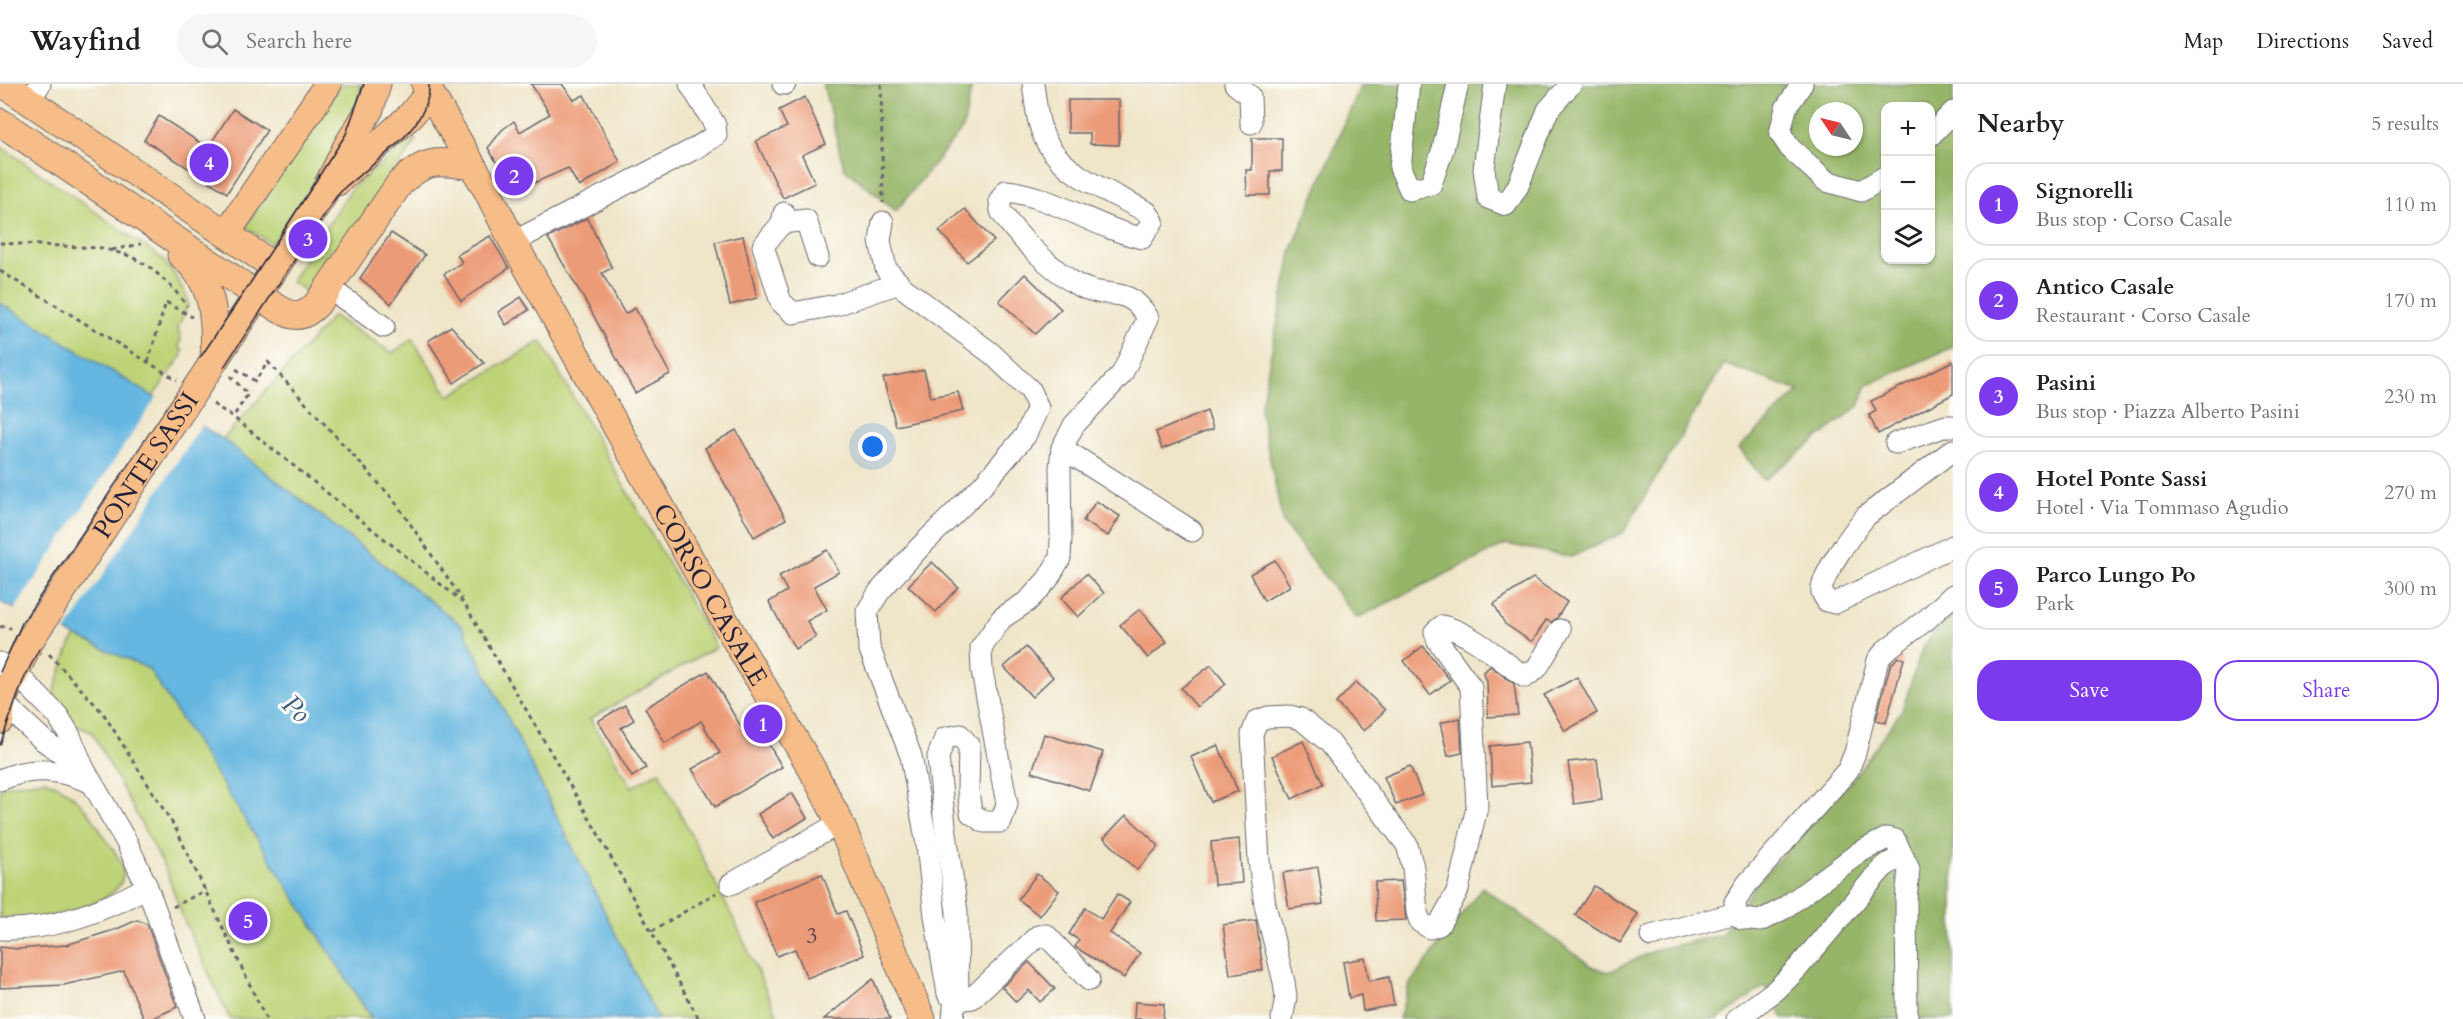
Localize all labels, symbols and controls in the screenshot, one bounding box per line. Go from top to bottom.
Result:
search box [177,14,597,68]
text: Wayfind [30,22,141,60]
icon: search [198,25,231,58]
text: Search here [246,26,353,56]
text: Map [2183,27,2223,56]
text: Directions [2256,27,2349,56]
text: Saved [2382,27,2433,56]
north arrow [1809,102,1863,156]
map controls [1881,102,1935,264]
button: + [1881,102,1935,156]
text: Nearby [1977,106,2065,141]
text: 5 results [2371,110,2439,137]
pin: 4 [190,140,228,185]
pin: 2 [494,154,534,199]
button: − [1881,156,1935,210]
text: Signorelli [2036,176,2134,206]
text: 1 [1993,191,2004,218]
text: 110 m [2384,191,2437,218]
text: Bus stop · Corso Casale [2036,206,2233,233]
button: layers [1881,210,1935,264]
pin: 3 [288,216,328,262]
text: Antico Casale [2036,272,2174,302]
text: 2 [1993,287,2004,314]
text: 170 m [2384,287,2437,314]
text: Restaurant · Corso Casale [2036,302,2251,329]
text: Pasini [2036,368,2096,398]
text: 3 [1993,383,2004,410]
text: 230 m [2384,383,2437,410]
street label: PONTE SASSI [84,385,206,545]
text: Bus stop · Piazza Alberto Pasini [2036,398,2300,425]
your location [858,432,887,461]
text: Hotel Ponte Sassi [2036,464,2207,494]
text: 4 [1993,479,2004,506]
text: 270 m [2384,479,2437,506]
text: Hotel · Via Tommaso Agudio [2036,494,2289,521]
street label: CORSO CASALE [645,497,776,692]
text: Parco Lungo Po [2036,560,2196,590]
text: 5 [1993,575,2004,602]
text: 300 m [2384,575,2437,602]
text: Park [2036,590,2074,617]
button: Save [1977,660,2202,721]
button: Share [2214,660,2439,721]
water label: Po [274,686,319,732]
pin: 1 [744,702,783,746]
pin: 5 [228,898,268,944]
house number: 3 [806,921,818,951]

